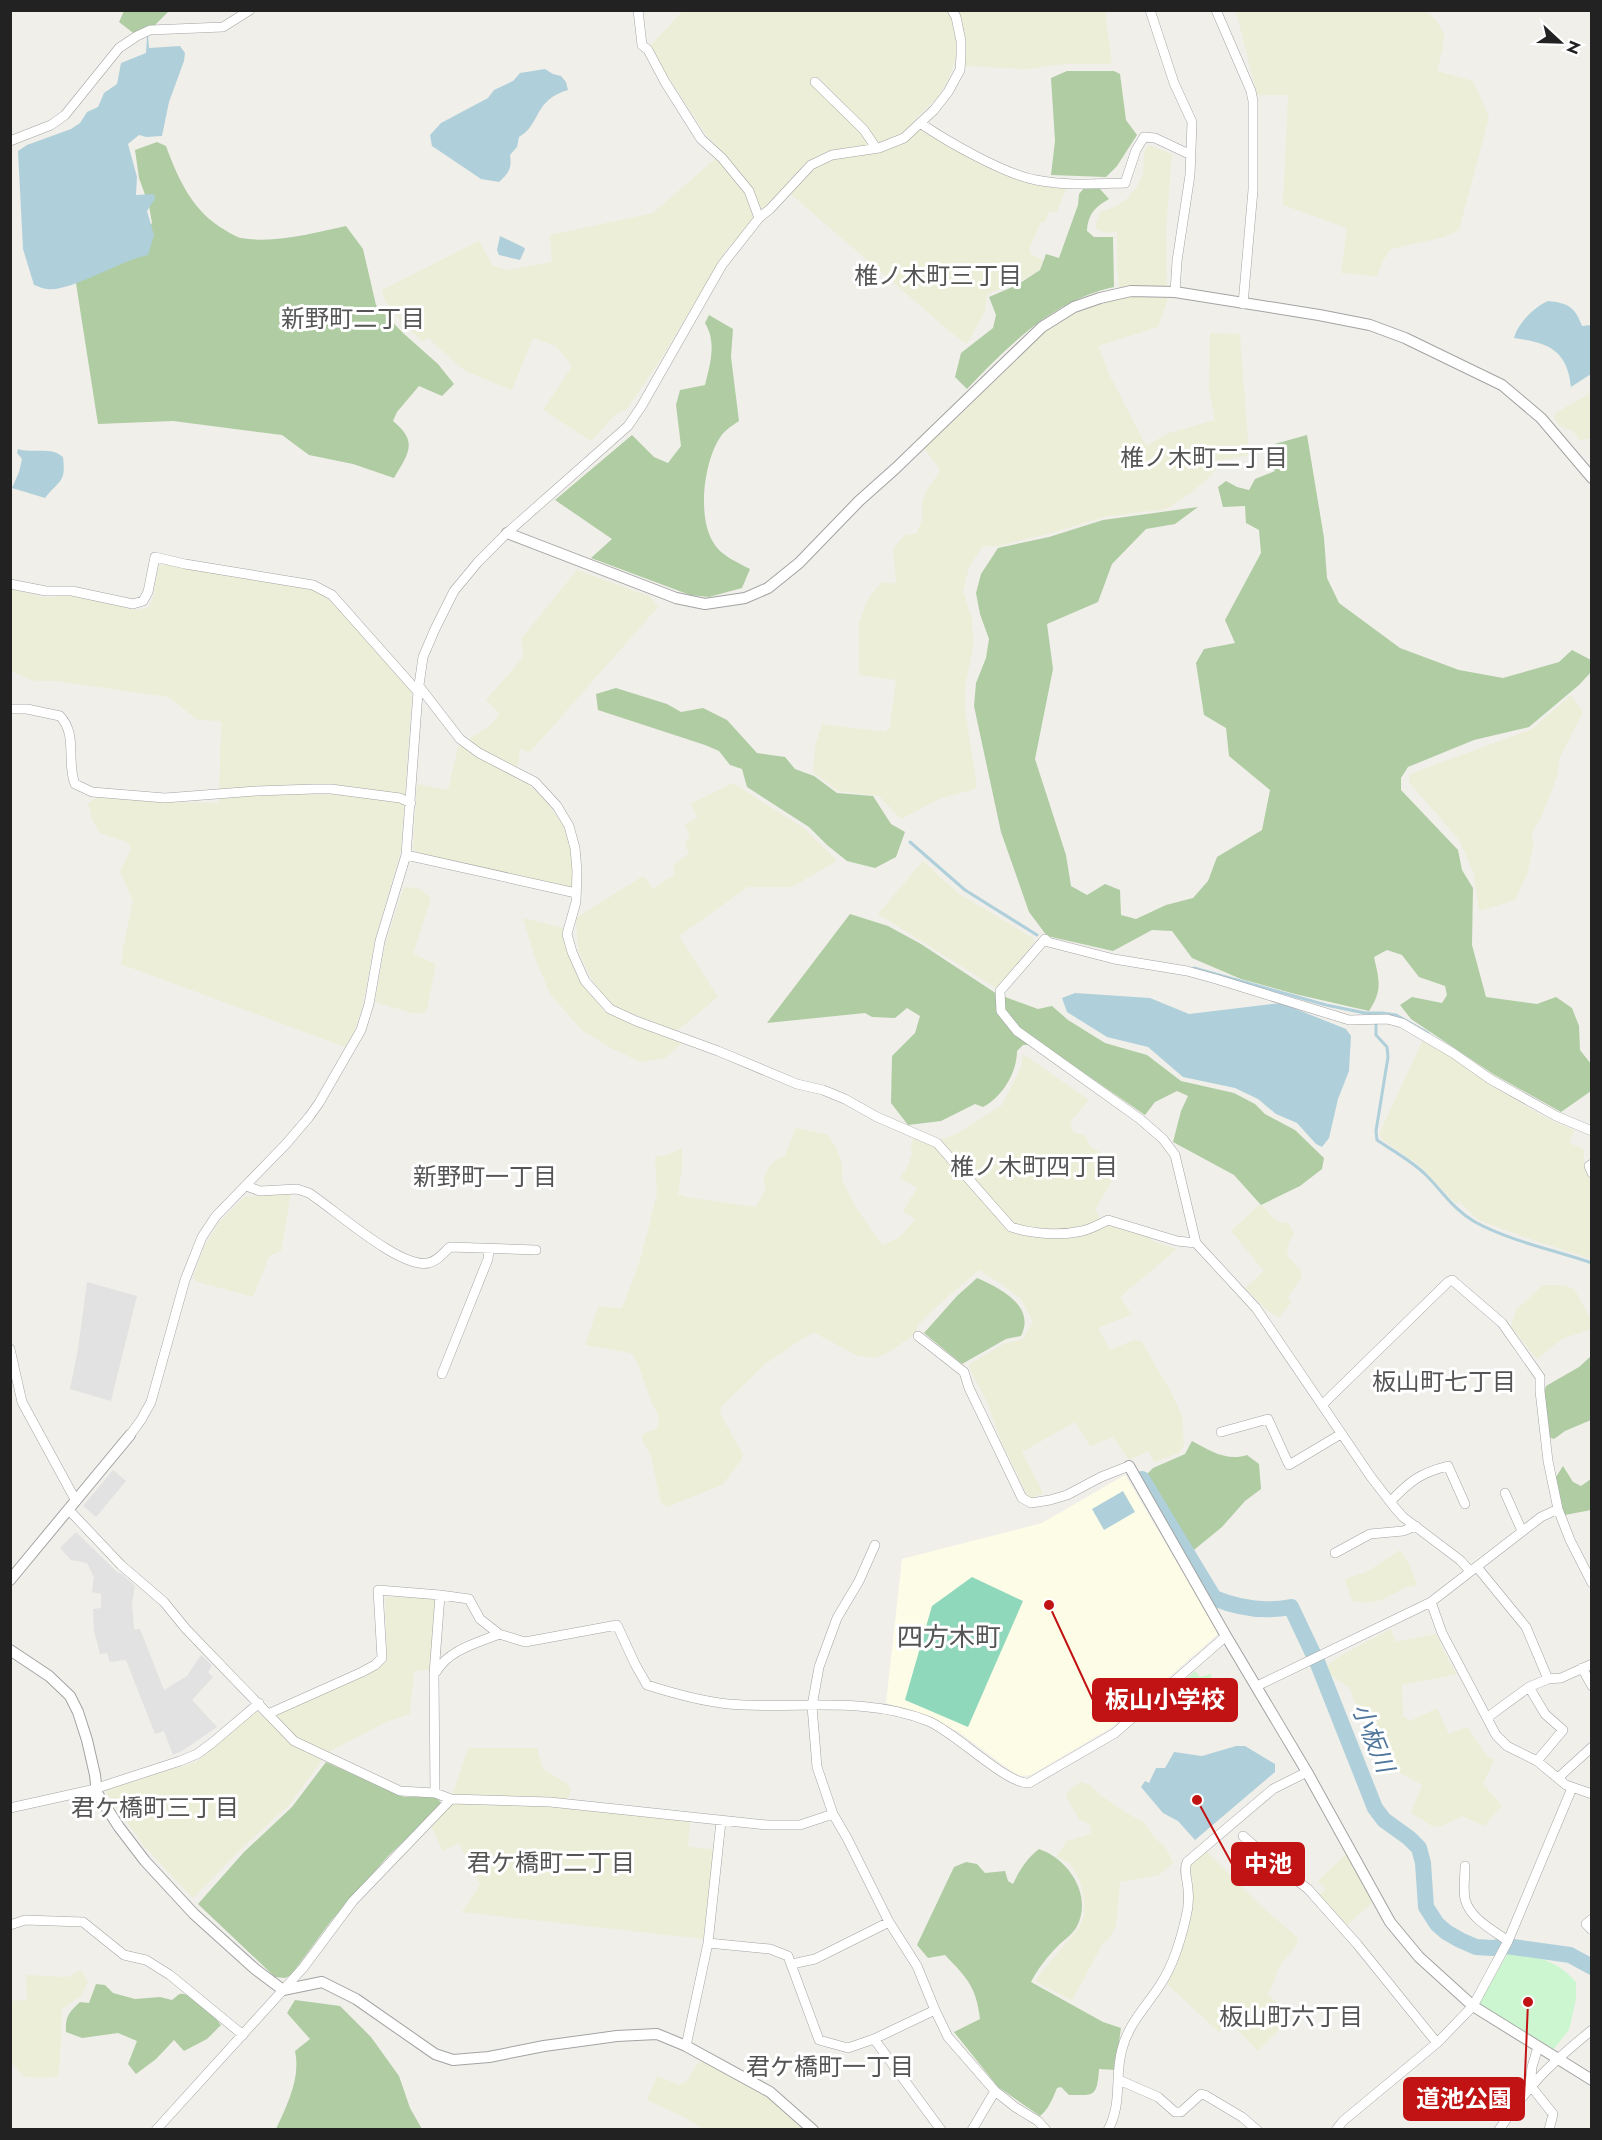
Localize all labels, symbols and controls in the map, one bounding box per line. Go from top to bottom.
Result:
north arrow [1530,12,1590,72]
text: N [1560,37,1586,58]
district label: 椎ノ木町三丁目 [854,258,1022,293]
district label: 新野町二丁目 [281,301,425,336]
district label: 椎ノ木町二丁目 [1120,440,1288,475]
district label: 椎ノ木町四丁目 [950,1149,1118,1184]
district label: 新野町一丁目 [413,1159,557,1194]
district label: 板山町七丁目 [1372,1364,1516,1399]
district label: 四方木町 [897,1618,1001,1656]
callout: 板山小学校 [1093,1679,1237,1721]
text: 板山小学校 [1105,1682,1225,1717]
water label: 小板川 [1344,1698,1404,1781]
district label: 君ケ橋町三丁目 [71,1790,239,1825]
callout: 中池 [1232,1843,1304,1885]
district label: 君ケ橋町二丁目 [467,1845,635,1880]
text: 中池 [1244,1846,1292,1881]
district label: 板山町六丁目 [1219,1999,1363,2034]
district label: 君ケ橋町一丁目 [746,2049,914,2084]
callout: 道池公園 [1404,2078,1524,2120]
text: 道池公園 [1416,2081,1512,2116]

